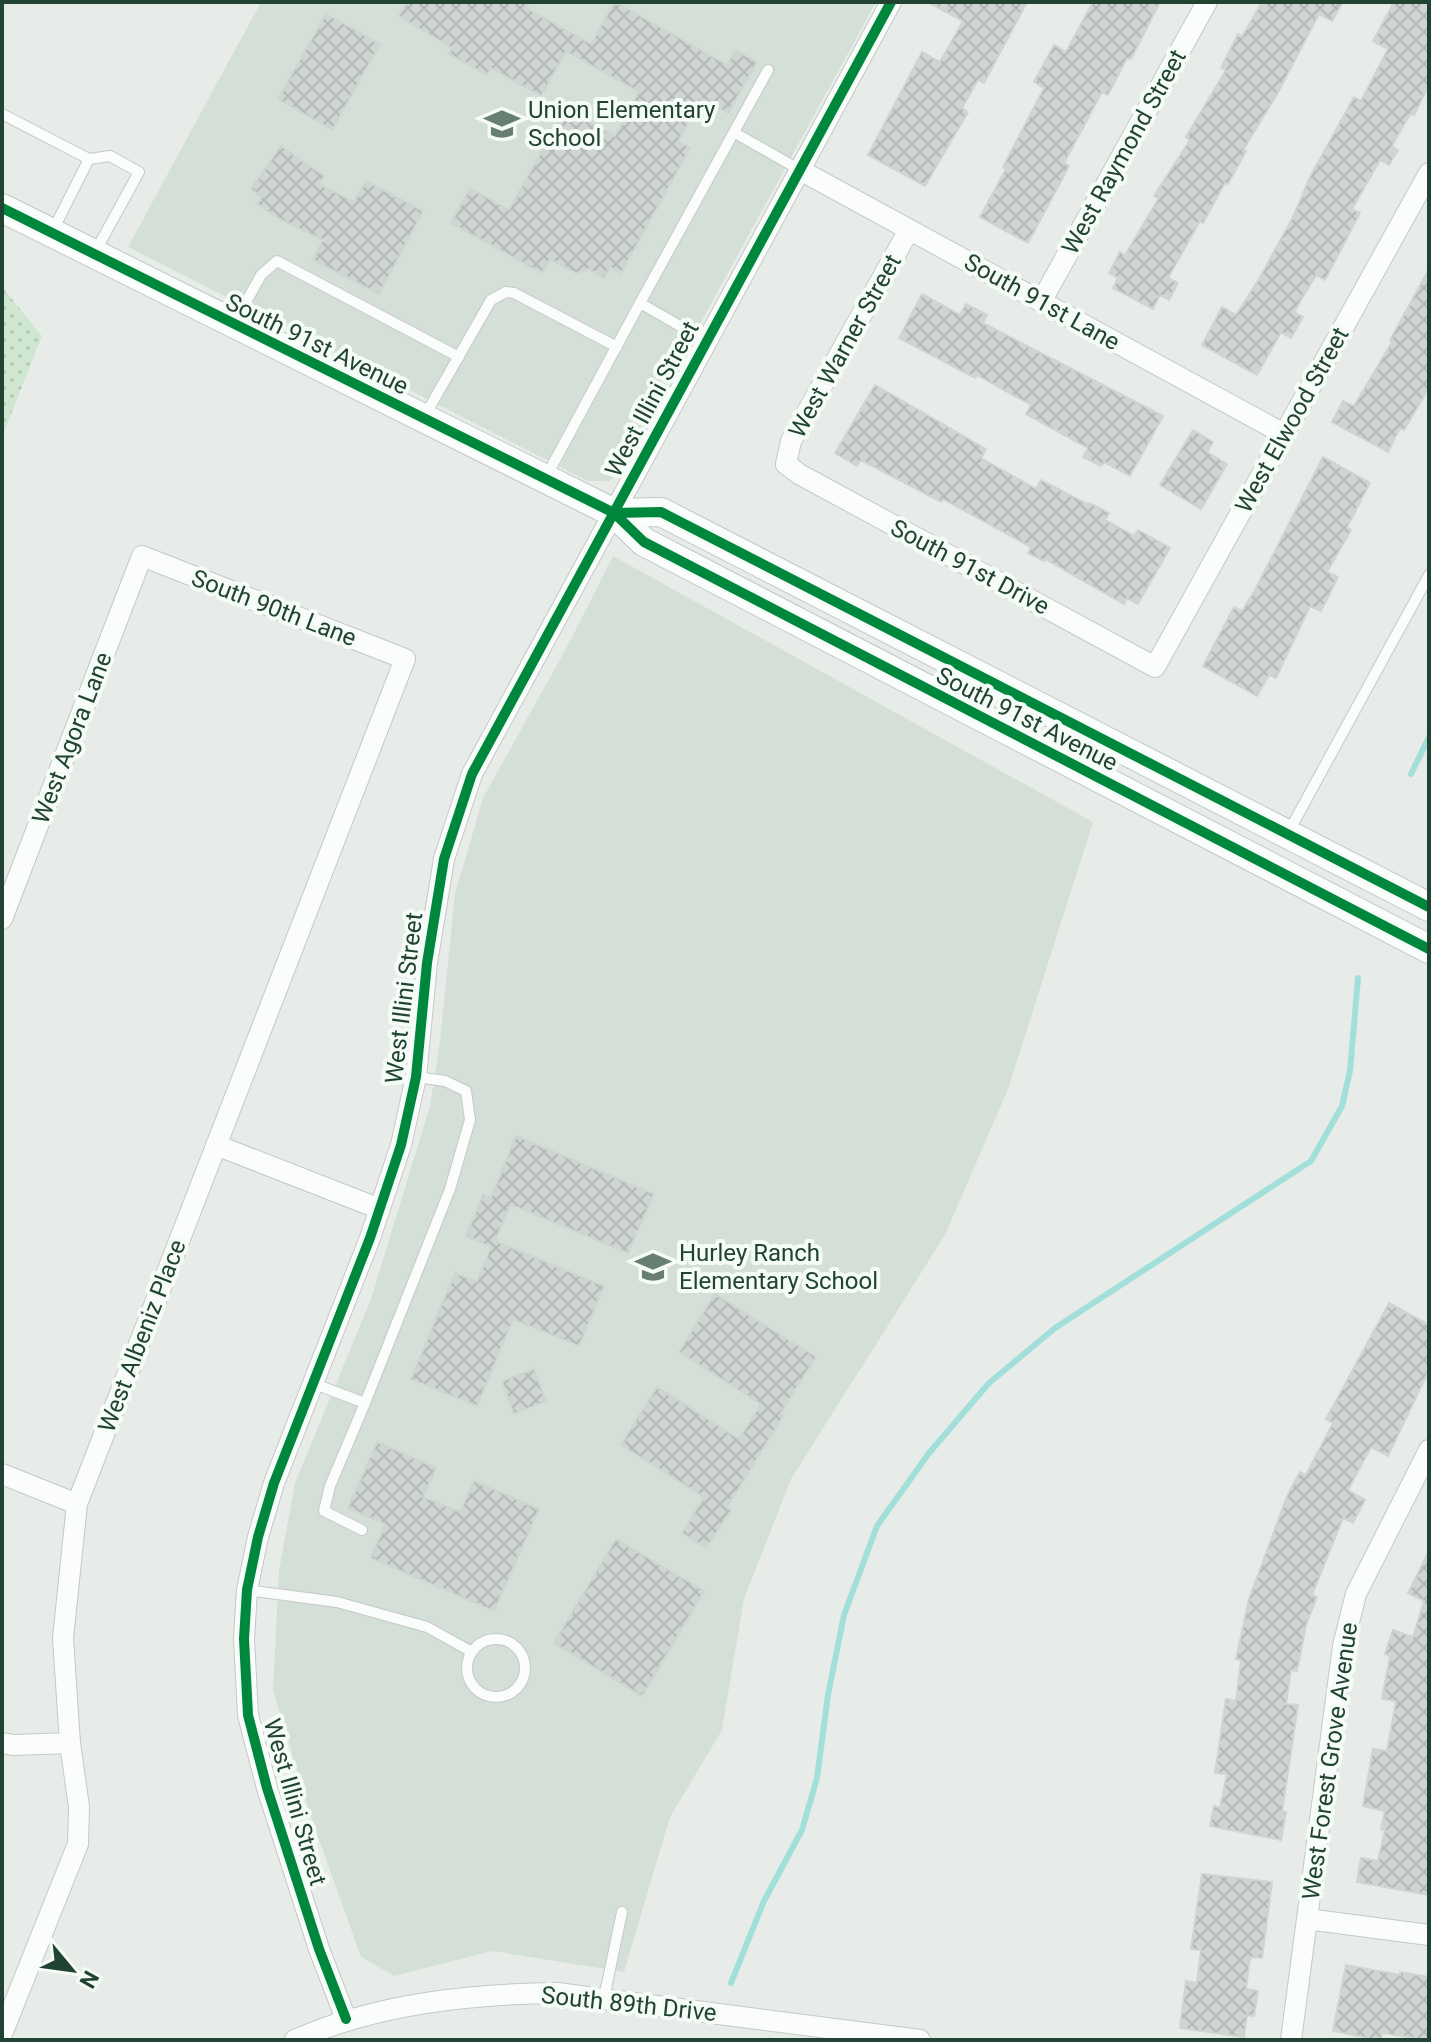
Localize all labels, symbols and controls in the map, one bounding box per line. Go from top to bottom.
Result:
street label: West Raymond Street [1056,45,1192,259]
place label: Union Elementary School [528,96,716,152]
school or university icon: Union Elementary School [483,105,521,143]
street label: South 91st Lane [959,248,1125,356]
street label: West Warner Street [783,249,907,443]
street label: South 91st Avenue [221,288,413,400]
street label: West Illini Street [599,316,705,482]
street label: West Elwood Street [1229,322,1355,518]
street label: South 91st Drive [886,513,1054,621]
street label: South 90th Lane [188,564,360,652]
street label: West Agora Lane [26,648,118,828]
street label: South 91st Avenue [932,661,1122,777]
street label: West Illini Street [380,911,428,1085]
street label: West Albeniz Place [92,1236,192,1436]
place label: Hurley Ranch Elementary School [679,1239,878,1295]
school or university icon: Hurley Ranch Elementary School [634,1248,672,1286]
street label: West Forest Grove Avenue [1297,1621,1363,1901]
street label: West Illini Street [258,1715,332,1889]
north arrow [32,1930,112,2010]
text: N [74,1967,104,1992]
street label: South 89th Drive [540,1981,718,2027]

